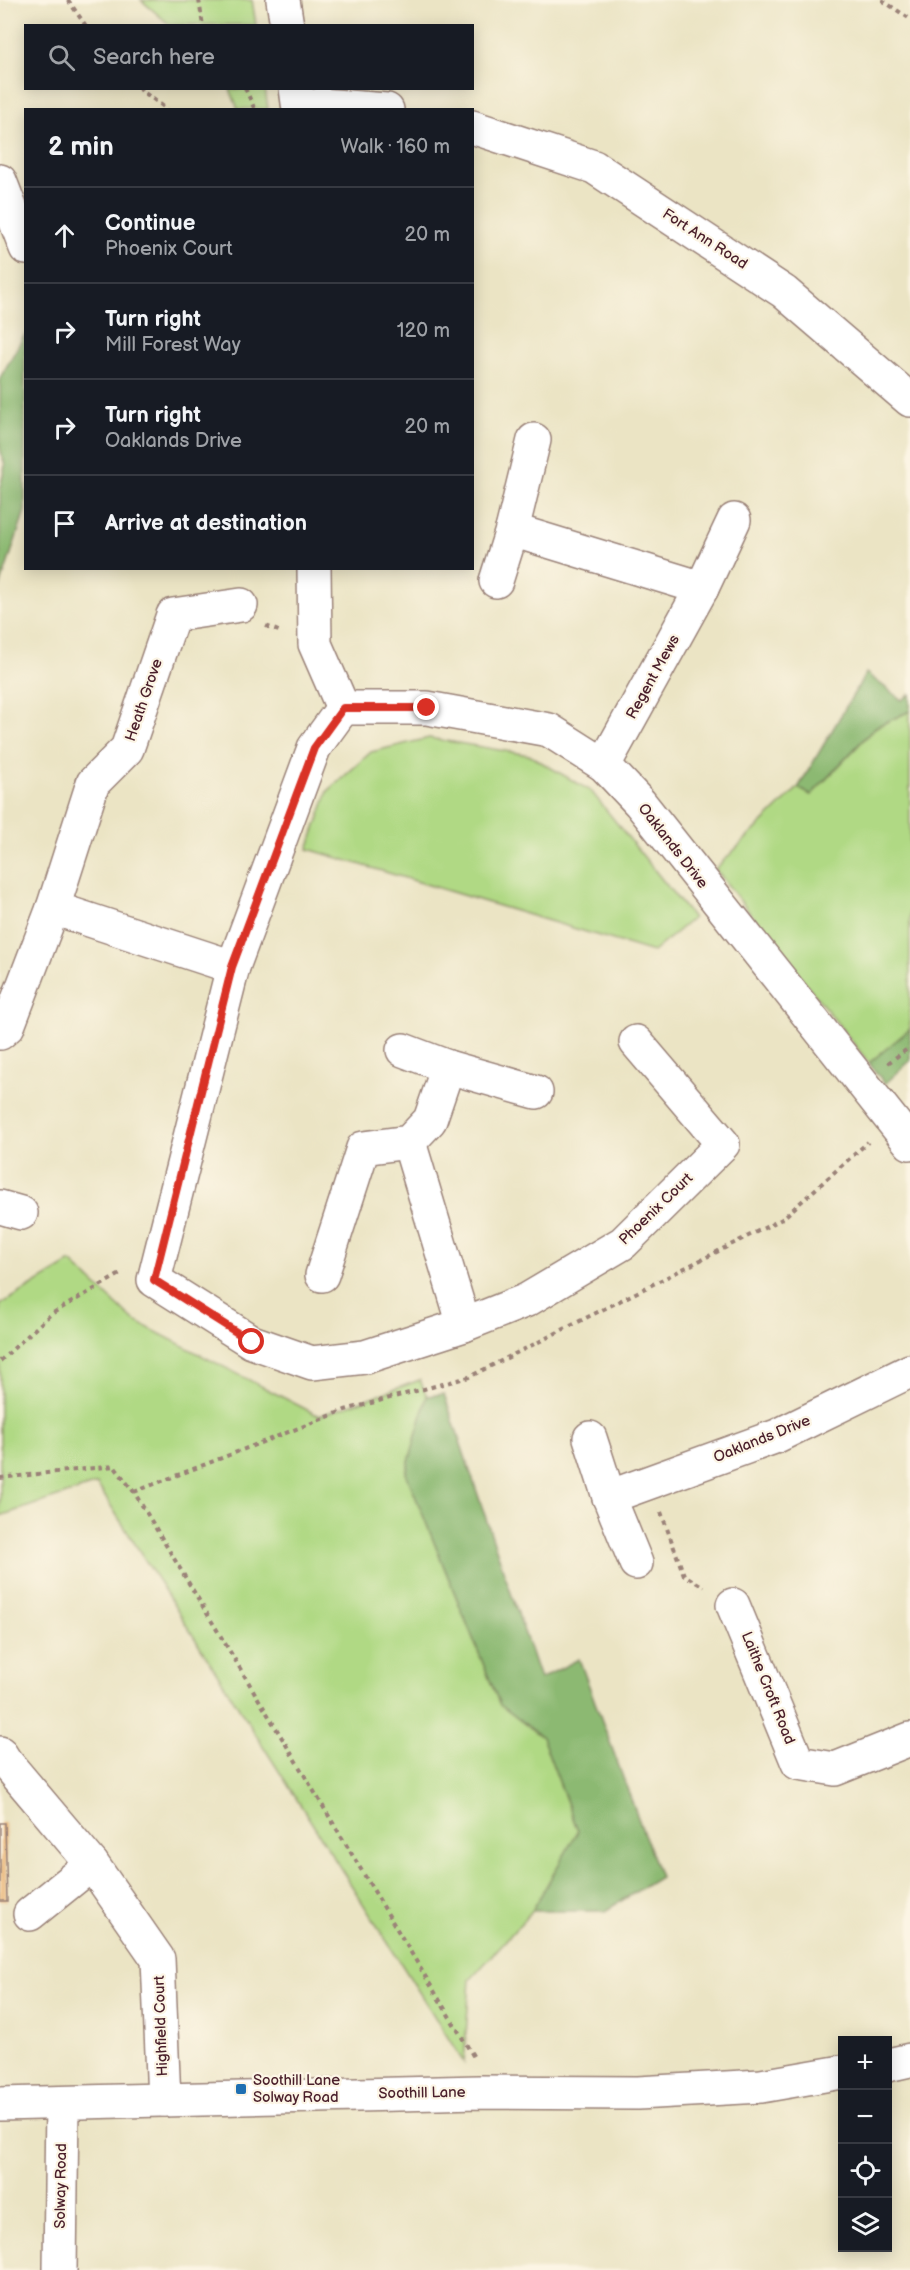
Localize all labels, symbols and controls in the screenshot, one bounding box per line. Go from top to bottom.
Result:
search box [24,24,474,90]
icon: search [45,41,78,74]
text: Search here [93,44,215,71]
text: 2 min [48,132,114,163]
text: Walk · 160 m [341,135,450,159]
street label: Fort Ann Road [659,204,751,274]
text: Continue [105,210,195,237]
icon: ahead [48,219,81,252]
text: 20 m [405,223,450,247]
text: Phoenix Court [105,237,233,261]
text: Turn right [105,306,201,333]
icon: right [48,315,81,348]
text: 120 m [397,319,450,343]
text: Mill Forest Way [105,333,241,357]
text: Turn right [105,402,201,429]
icon: right [48,411,81,444]
text: 20 m [405,415,450,439]
text: Oaklands Drive [105,429,242,453]
icon: arrive [48,507,81,540]
text: Arrive at destination [105,510,307,537]
street label: Regent Mews [622,631,684,723]
street label: Heath Grove [121,656,167,744]
route end [413,694,439,720]
street label: Oaklands Drive [634,800,712,892]
street label: Phoenix Court [615,1169,697,1249]
route start [238,1328,264,1354]
street label: Oaklands Drive [711,1411,813,1467]
street label: Laithe Croft Road [737,1629,799,1747]
street label: Highfield Court [150,1975,172,2077]
map controls [838,2036,892,2252]
button: + [838,2036,892,2090]
place label: Soothill Lane Solway Road [253,2071,340,2107]
marker: Soothill Lane Solway Road [234,2082,248,2096]
street label: Soothill Lane [378,2083,466,2103]
button: − [838,2090,892,2144]
street label: Solway Road [51,2143,71,2229]
button: locate [838,2144,892,2198]
button: layers [838,2198,892,2252]

